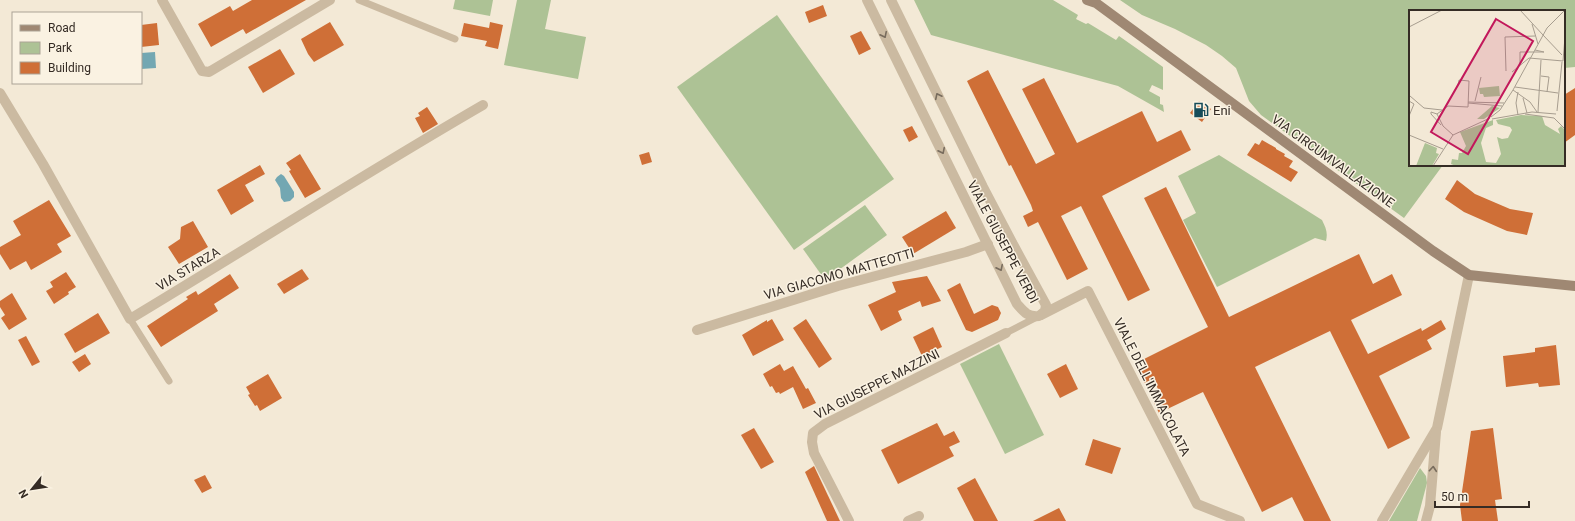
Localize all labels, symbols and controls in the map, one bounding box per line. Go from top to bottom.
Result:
inset map [1409,10,1565,166]
legend [12,12,142,84]
text: Road [48,21,76,35]
one-way arrow [879,31,887,38]
text: Park [48,41,73,55]
text: Building [48,61,91,75]
one-way arrow [935,93,943,101]
fuel station icon: Eni [1192,101,1210,119]
place label: Eni [1213,103,1231,118]
street label: VIA CIRCUMVALLAZIONE [1269,112,1397,210]
one-way arrow [937,147,945,155]
street label: VIALE GIUSEPPE VERDI [964,178,1042,306]
street label: VIA STARZA [154,244,223,294]
street label: VIA GIACOMO MATTEOTTI [762,245,916,303]
one-way arrow [995,264,1002,271]
street label: VIALE DELL'IMMACOLATA [1111,315,1194,459]
street label: VIA GIUSEPPE MAZZINI [812,346,942,422]
one-way arrow [1429,466,1438,472]
north arrow [12,469,52,509]
scale bar [1435,483,1529,509]
text: N [16,487,31,500]
text: 50 m [1441,490,1468,504]

